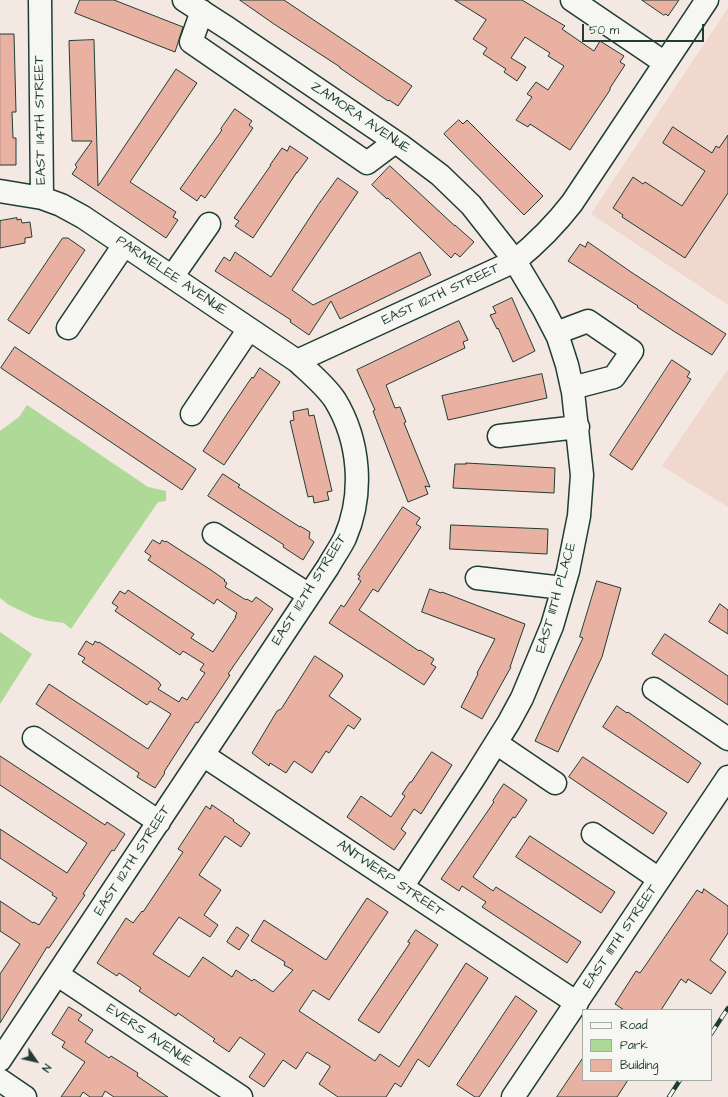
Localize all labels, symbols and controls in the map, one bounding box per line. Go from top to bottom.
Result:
scale bar [584,16,706,42]
text: 50 m [589,22,619,39]
street label: EAST 114TH STREET [31,55,51,185]
street label: ZAMORA AVENUE [307,78,413,158]
street label: PARMELEE AVENUE [112,233,230,319]
street label: EAST 112TH STREET [379,260,503,330]
street label: EAST 112TH STREET [269,531,351,649]
street label: EAST 111TH PLACE [533,541,581,655]
street label: EAST 112TH STREET [91,803,175,919]
street label: ANTWERP STREET [333,837,447,921]
street label: EAST 111TH STREET [580,882,662,992]
street label: EVERS AVENUE [102,1001,196,1071]
legend [582,1009,712,1081]
text: Road [620,1017,648,1034]
text: Park [620,1037,648,1054]
north arrow [16,1041,56,1081]
text: Building [620,1057,658,1074]
text: N [38,1061,55,1075]

